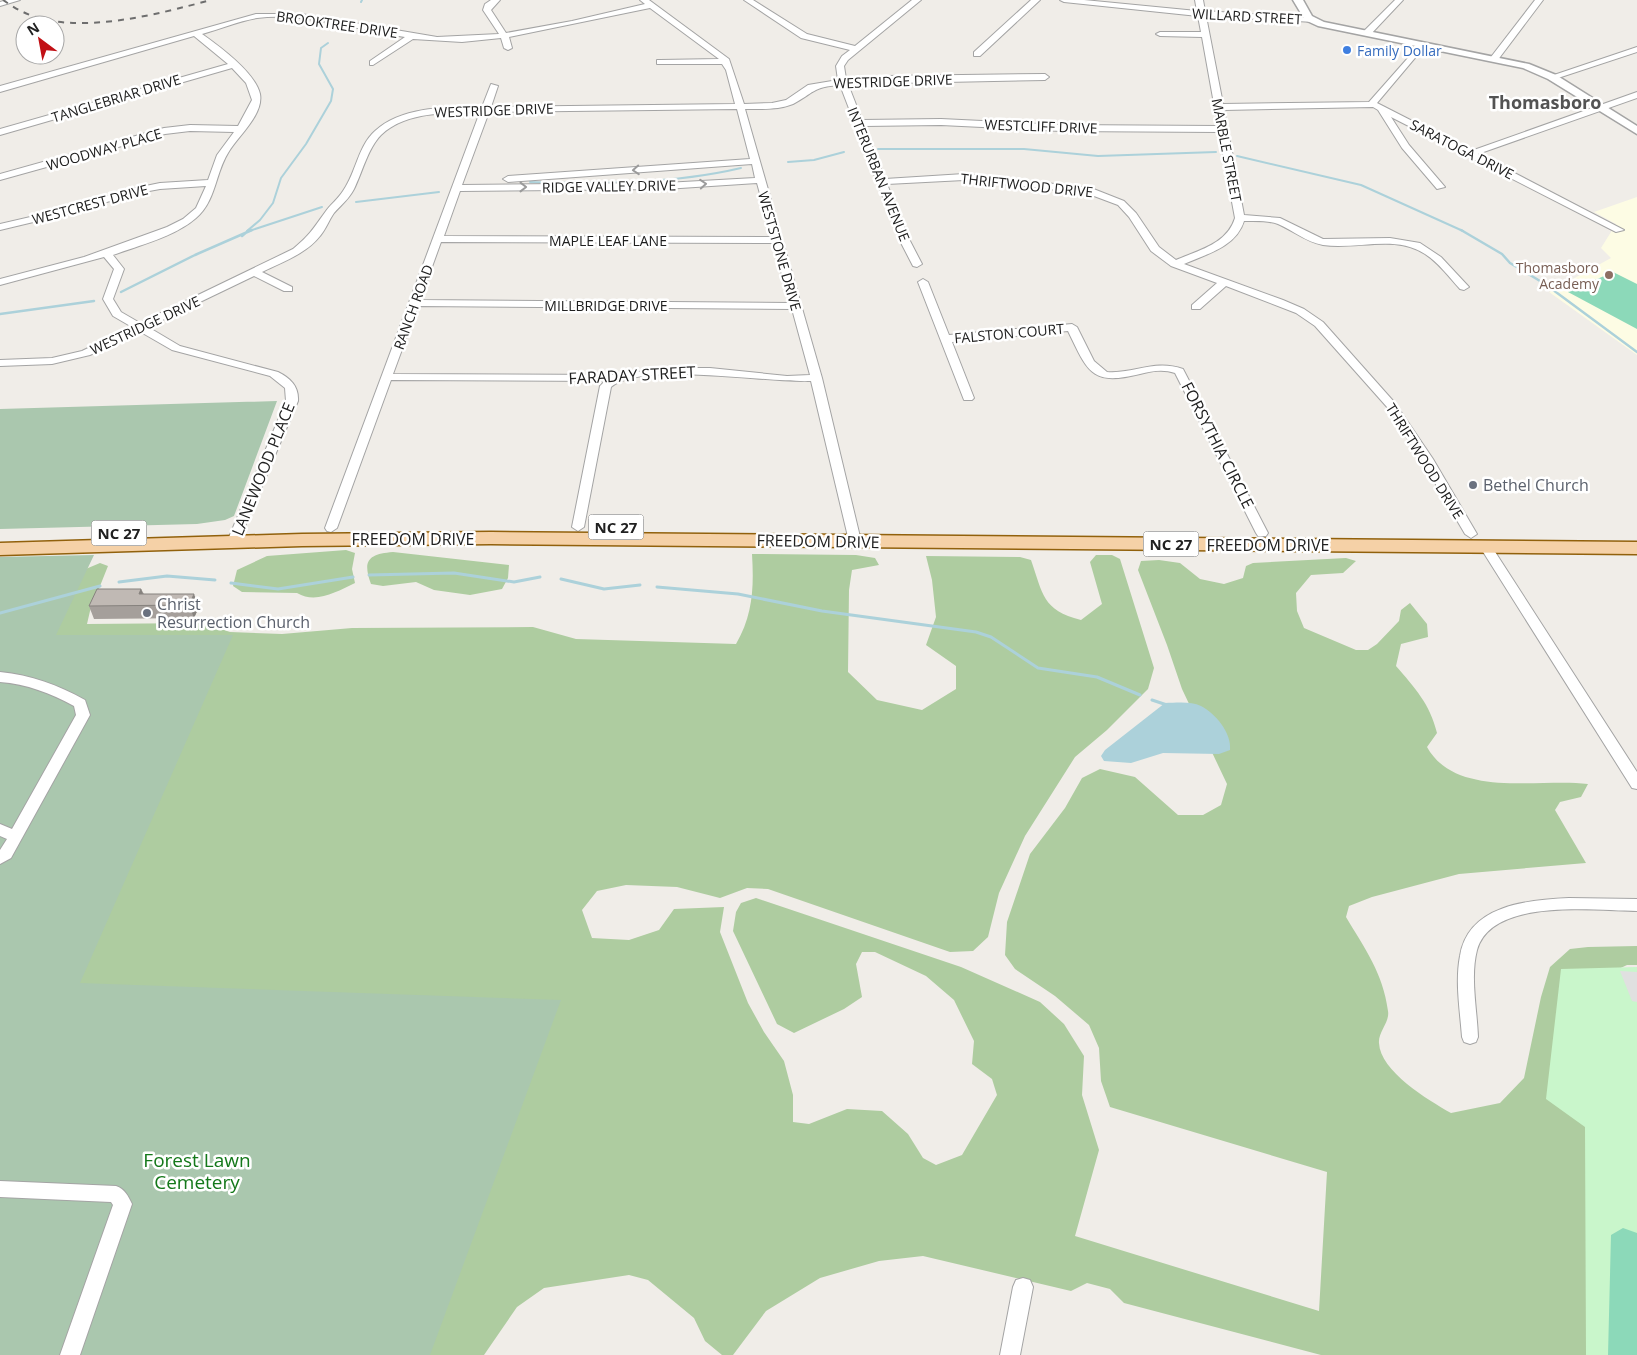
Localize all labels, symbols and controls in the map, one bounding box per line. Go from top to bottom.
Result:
street label: WILLARD STREET [1192,4,1303,28]
street label: BROOKTREE DRIVE [275,6,399,42]
north arrow [15,15,65,65]
text: N [23,17,43,40]
place label: Family Dollar [1357,41,1442,60]
marker: Family Dollar [1341,44,1353,56]
street label: TANGLEBRIAR DRIVE [49,69,183,127]
street label: WESTRIDGE DRIVE [833,69,953,93]
district label: Thomasboro [1489,90,1601,114]
street label: MARBLE STREET [1208,97,1246,204]
street label: WESTRIDGE DRIVE [434,98,554,122]
street label: INTERURBAN AVENUE [843,104,915,244]
street label: WESTCLIFF DRIVE [984,115,1098,137]
street label: SARATOGA DRIVE [1407,115,1517,183]
street label: WOODWAY PLACE [44,123,164,175]
one-way arrow [632,164,640,175]
street label: THRIFTWOOD DRIVE [960,169,1094,201]
street label: RIDGE VALLEY DRIVE [542,175,676,197]
one-way arrow [700,178,708,189]
street label: WESTCREST DRIVE [30,179,150,229]
one-way arrow [520,182,528,193]
street label: WESTSTONE DRIVE [754,189,806,313]
street label: MAPLE LEAF LANE [549,231,667,250]
place label: Thomasboro Academy [1516,258,1600,293]
street label: RANCH ROAD [389,262,437,352]
marker: Thomasboro Academy [1603,269,1615,281]
street label: WESTRIDGE DRIVE [87,291,203,359]
street label: MILLBRIDGE DRIVE [544,296,668,315]
street label: FALSTON COURT [953,319,1065,347]
street label: FARADAY STREET [568,361,696,389]
street label: FORSYTHIA CIRCLE [1177,378,1259,512]
street label: LANEWOOD PLACE [226,399,300,539]
street label: THRIFTWOOD DRIVE [1382,400,1468,522]
place label: Bethel Church [1483,474,1589,496]
marker: Bethel Church [1467,479,1479,491]
road number: NC 27 [588,514,644,540]
road number: NC 27 [92,520,146,546]
street label: FREEDOM DRIVE [352,528,474,550]
street label: FREEDOM DRIVE [756,529,880,553]
road number: NC 27 [1144,532,1198,556]
street label: FREEDOM DRIVE [1207,534,1329,556]
place label: Christ Resurrection Church [157,593,310,633]
marker: Christ Resurrection Church [141,607,153,619]
park label: Forest Lawn Cemetery [143,1147,251,1195]

